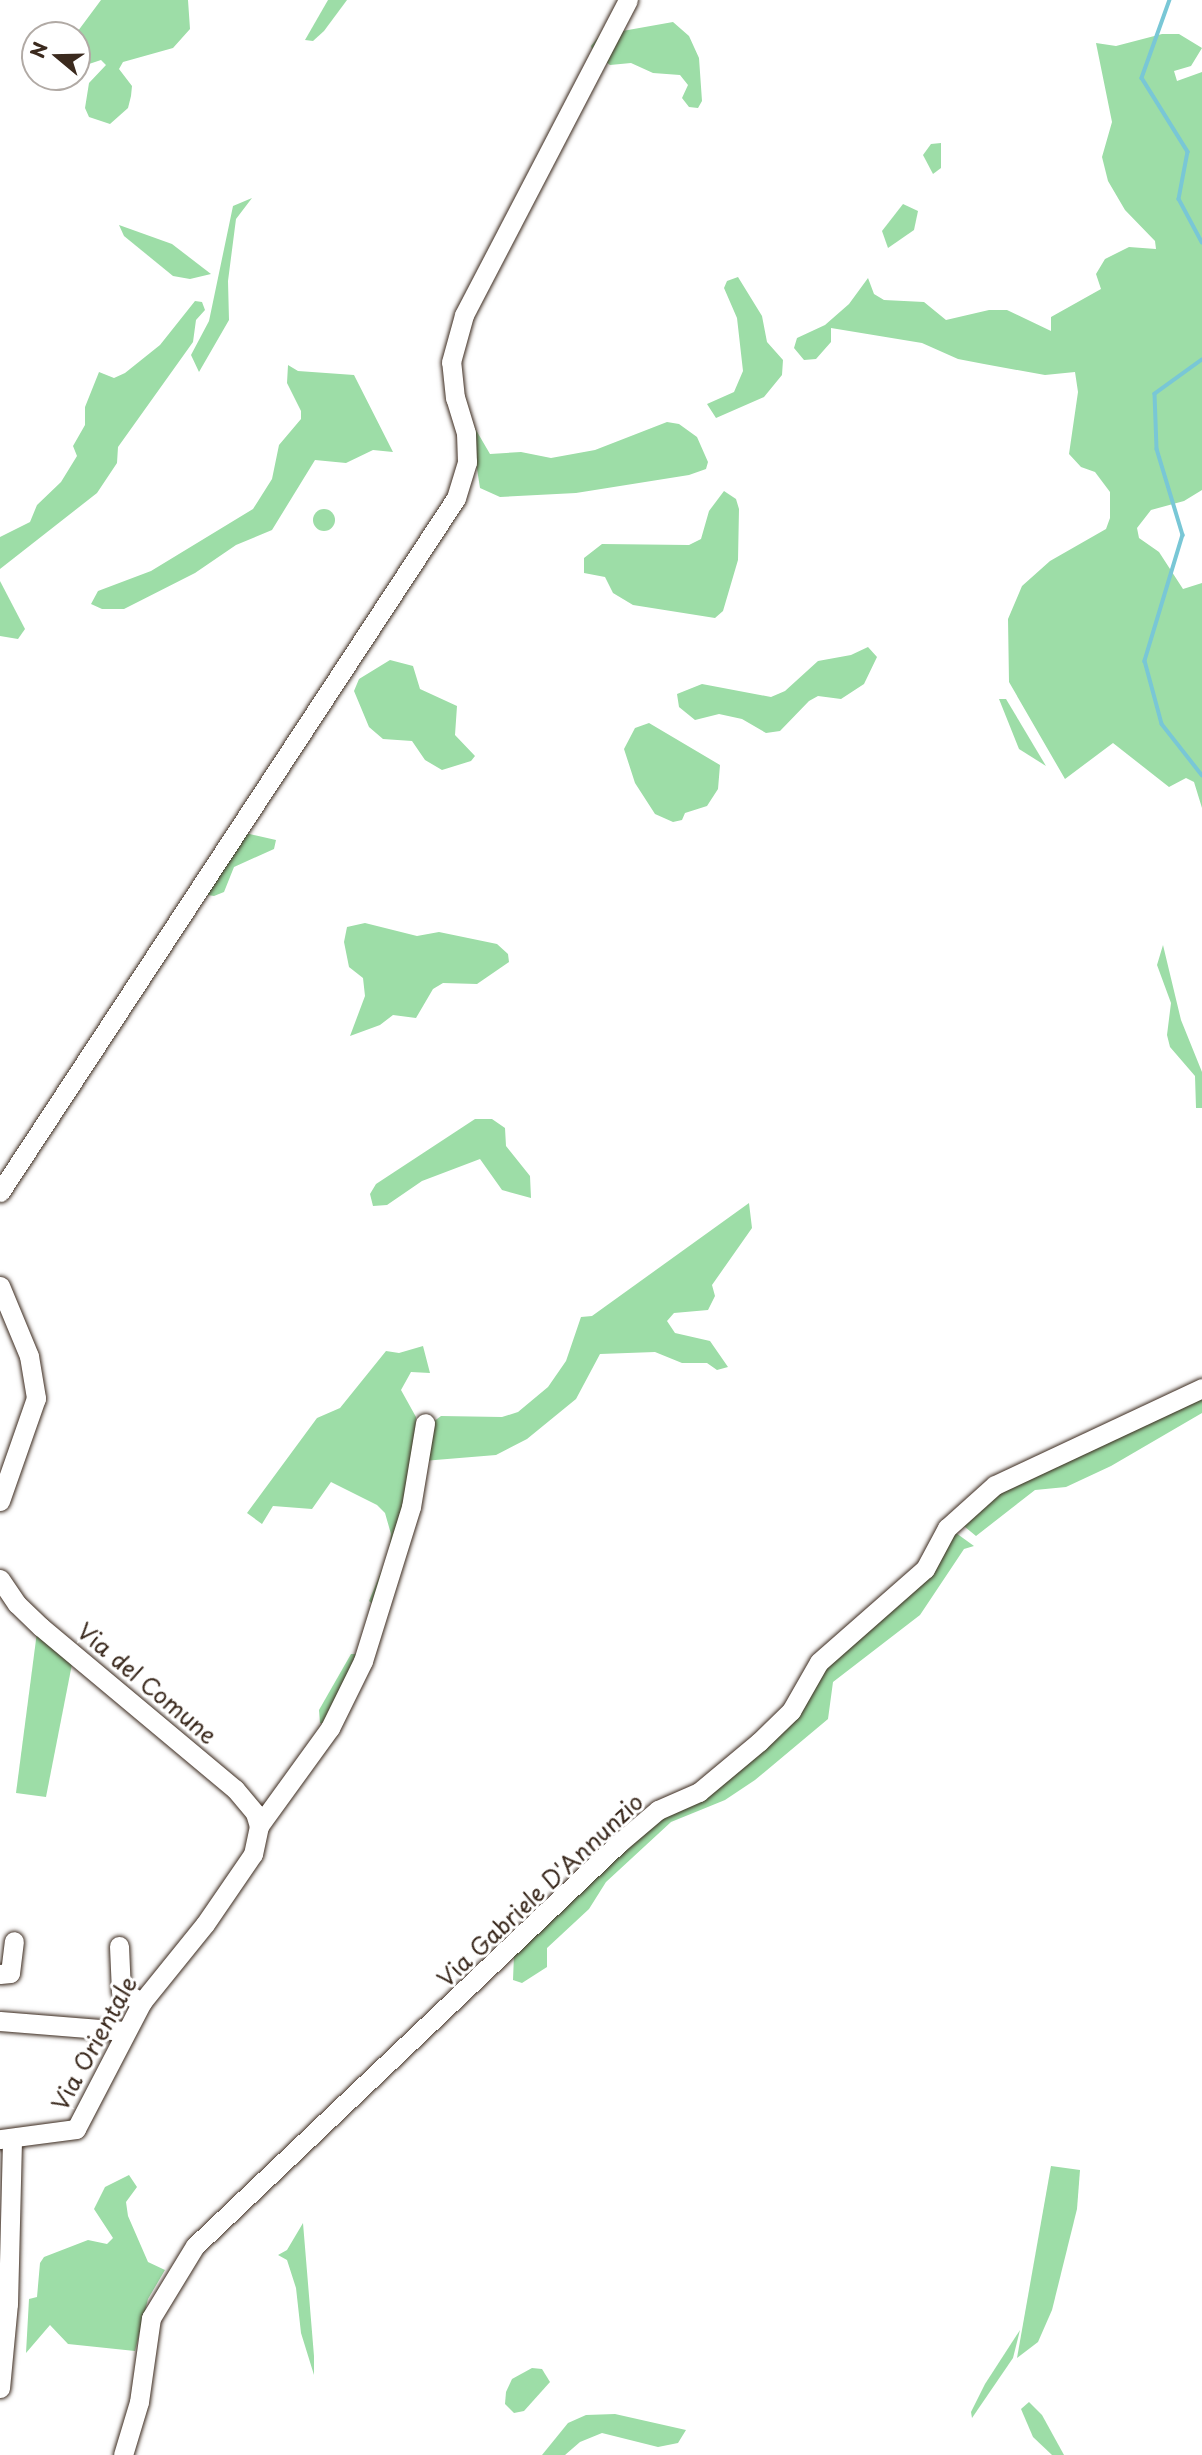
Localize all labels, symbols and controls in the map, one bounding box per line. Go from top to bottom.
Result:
north arrow [21,21,91,91]
text: N [22,38,54,61]
street label: Via del Comune [72,1617,222,1749]
street label: Via Gabriele D'Annunzio [431,1787,649,1993]
street label: Via Orientale [46,1972,142,2114]

